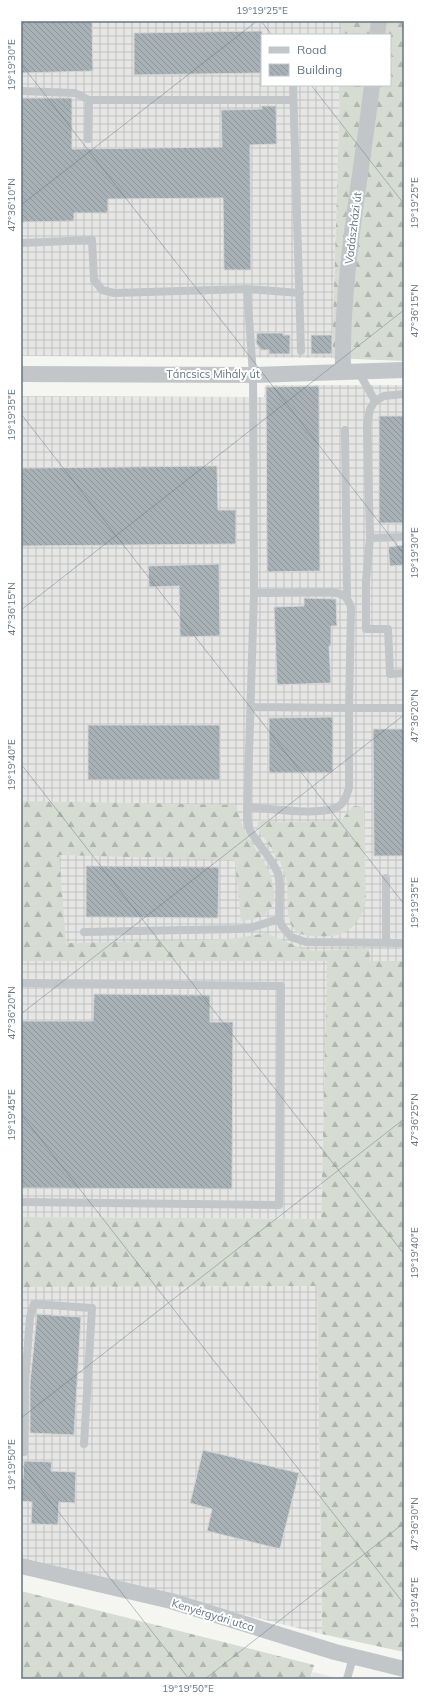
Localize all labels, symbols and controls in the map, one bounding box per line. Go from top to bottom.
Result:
text: 19°19'25"E [236,4,288,17]
legend [261,34,391,86]
text: 19°19'30"E [5,39,18,91]
text: Road [297,42,326,57]
text: Building [297,62,342,77]
text: 19°19'25"E [408,177,421,229]
text: 47°36'10"N [5,178,18,232]
street label: Vadászházi út [342,191,364,265]
text: 47°36'15"N [408,284,421,338]
street label: Táncsics Mihály út [166,367,260,381]
text: 19°19'35"E [5,389,18,441]
text: 19°19'30"E [408,527,421,579]
text: 47°36'15"N [5,582,18,636]
text: 47°36'20"N [408,689,421,743]
text: 19°19'40"E [5,739,18,791]
text: 19°19'35"E [408,877,421,929]
text: 47°36'20"N [5,986,18,1040]
text: 19°19'45"E [5,1089,18,1141]
text: 47°36'25"N [408,1093,421,1147]
text: 19°19'40"E [408,1227,421,1279]
text: 19°19'50"E [5,1439,18,1491]
text: 47°36'30"N [408,1497,421,1551]
text: 19°19'45"E [408,1577,421,1629]
street label: Kenyérgyári utca [170,1596,256,1634]
text: 19°19'50"E [162,1682,214,1695]

